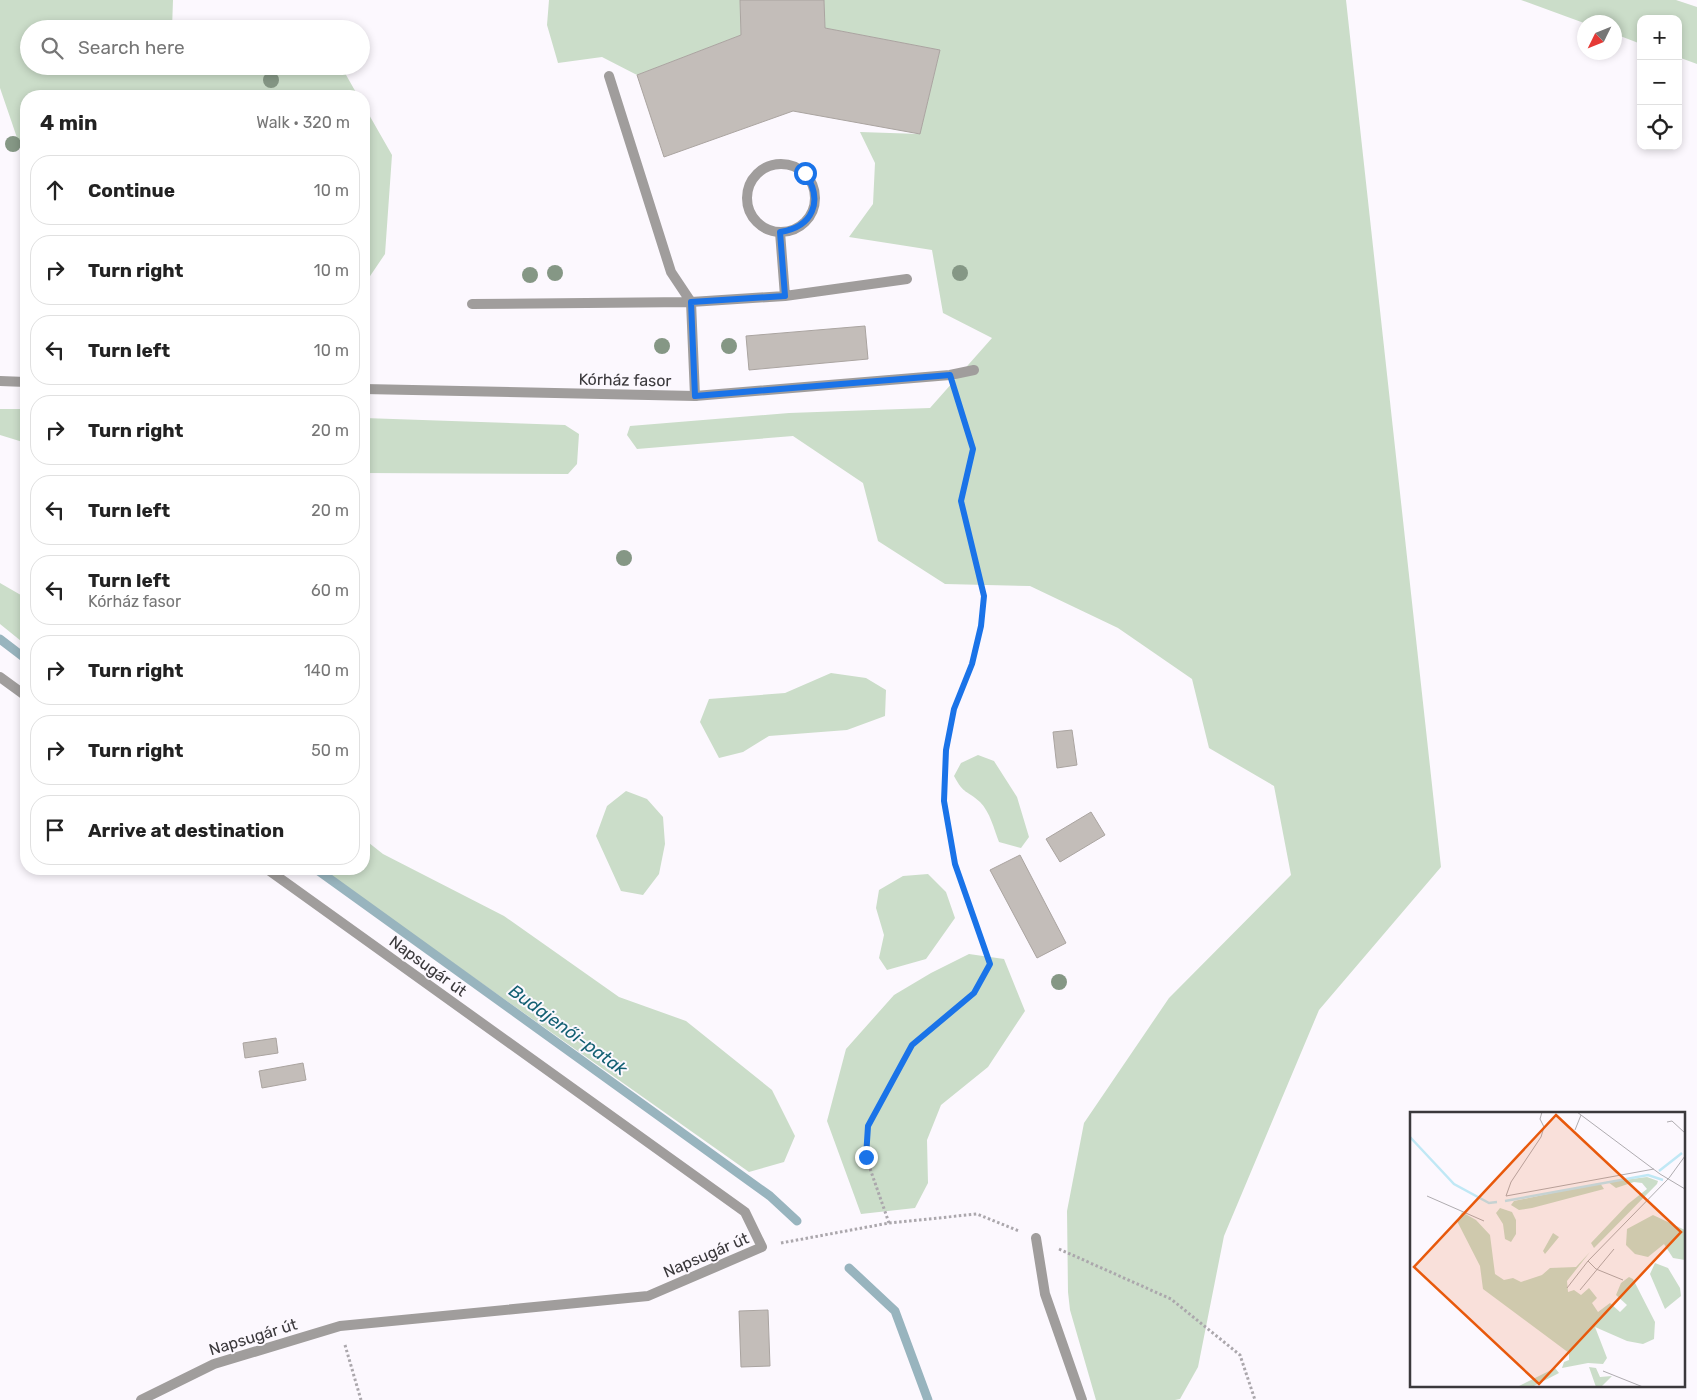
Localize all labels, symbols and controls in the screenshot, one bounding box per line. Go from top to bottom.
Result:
north arrow [1577,15,1622,60]
map controls [1637,15,1682,150]
button: + [1637,15,1682,60]
search box [20,20,370,75]
icon: search [38,34,66,62]
text: Search here [78,36,185,59]
button: − [1637,60,1682,105]
button: locate [1637,105,1682,150]
text: 4 min [40,110,98,135]
text: Walk · 320 m [256,113,350,132]
route start [794,162,817,185]
icon: ahead [41,176,69,204]
text: Continue [88,179,175,202]
text: 10 m [314,181,349,200]
icon: right [41,256,69,284]
text: Turn right [88,259,183,282]
text: 10 m [314,261,349,280]
icon: left [41,336,69,364]
text: Turn left [88,339,170,362]
text: 10 m [314,341,349,360]
street label: Kórház fasor [578,370,672,390]
icon: right [41,416,69,444]
text: Turn right [88,419,183,442]
text: 20 m [311,421,349,440]
icon: left [41,496,69,524]
text: Turn left [88,499,170,522]
text: 20 m [311,501,349,520]
text: Turn left [88,569,170,592]
icon: left [41,576,69,604]
text: 60 m [311,581,349,600]
text: Kórház fasor [88,592,181,611]
icon: right [41,656,69,684]
text: Turn right [88,659,183,682]
text: 140 m [304,661,349,680]
icon: right [41,736,69,764]
text: Turn right [88,739,183,762]
text: 50 m [311,741,349,760]
icon: arrive [41,816,69,844]
text: Arrive at destination [88,819,284,842]
street label: Napsugár út [386,932,470,1000]
water label: Budajenői-patak [504,980,632,1081]
inset map [1410,1112,1684,1388]
route end [855,1146,878,1169]
street label: Napsugár út [660,1228,752,1282]
street label: Napsugár út [207,1315,299,1359]

